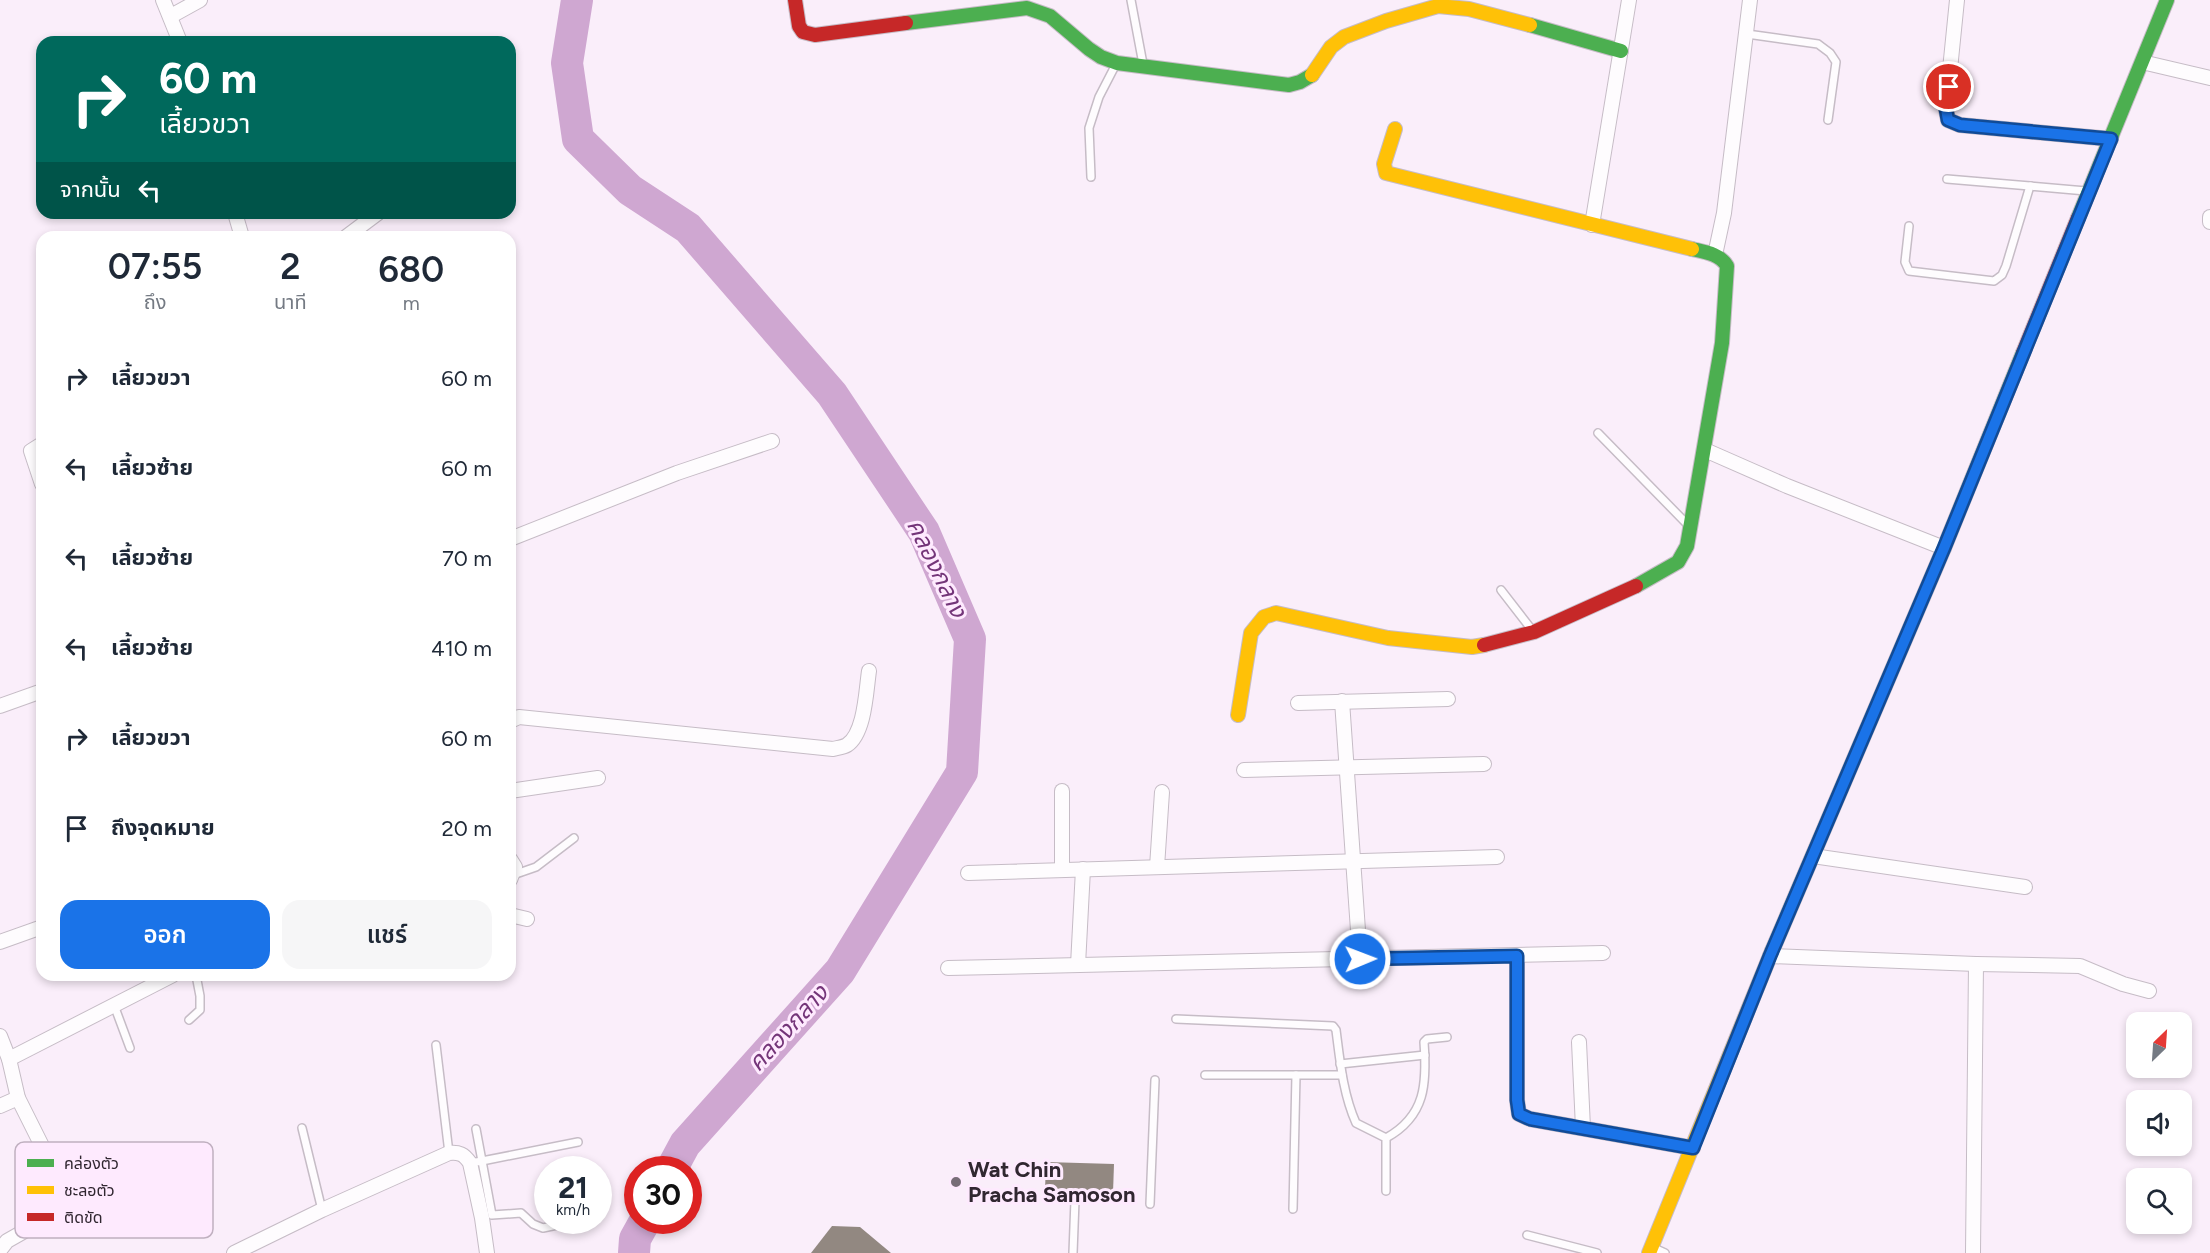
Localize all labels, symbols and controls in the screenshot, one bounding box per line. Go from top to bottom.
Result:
text: 60 m [159,53,257,104]
icon: right [60,60,138,138]
pin [1923,61,1974,112]
icon: arrive [1932,70,1965,103]
text: เลี้ยวขวา [159,107,250,140]
icon: left [133,174,166,207]
text: จากนั้น [60,176,121,203]
text: 07:55 [108,245,202,288]
text: 2 [280,245,301,288]
text: 680 [378,248,444,291]
text: ถึง [144,290,166,314]
text: นาที [274,290,307,314]
text: m [403,291,420,315]
icon: right [60,362,93,395]
text: เลี้ยวขวา [111,364,191,391]
text: 60 m [441,365,492,392]
icon: left [60,452,93,485]
text: เลี้ยวซ้าย [111,454,193,481]
text: 60 m [441,455,492,482]
water label: คลองกลาง [901,514,974,623]
icon: left [60,542,93,575]
text: เลี้ยวซ้าย [111,544,193,571]
text: 70 m [442,545,492,572]
icon: left [60,632,93,665]
text: เลี้ยวซ้าย [111,634,193,661]
text: 410 m [431,635,492,662]
icon: right [60,722,93,755]
text: เลี้ยวขวา [111,724,191,751]
text: 60 m [441,725,492,752]
icon: arrive [60,812,93,845]
text: ถึงจุดหมาย [111,814,215,841]
text: 20 m [441,815,492,842]
button: ออก [60,900,270,969]
button: แชร์ [282,900,492,969]
position arrow [1328,927,1392,991]
water label: คลองกลาง [741,978,835,1077]
north arrow [2126,1012,2192,1078]
map controls [2126,1012,2192,1234]
button: sound [2126,1090,2192,1156]
legend [15,1142,213,1238]
text: คล่องตัว [64,1154,119,1173]
speed limit sign: 30 [624,1156,702,1234]
place label: Wat Chin Pracha Samoson [968,1156,1135,1208]
button: search [2126,1168,2192,1234]
text: 21 [558,1169,588,1206]
marker: Wat Chin Pracha Samoson [949,1175,963,1189]
text: ชะลอตัว [64,1181,115,1200]
text: km/h [556,1201,590,1219]
text: ติดขัด [64,1208,103,1227]

